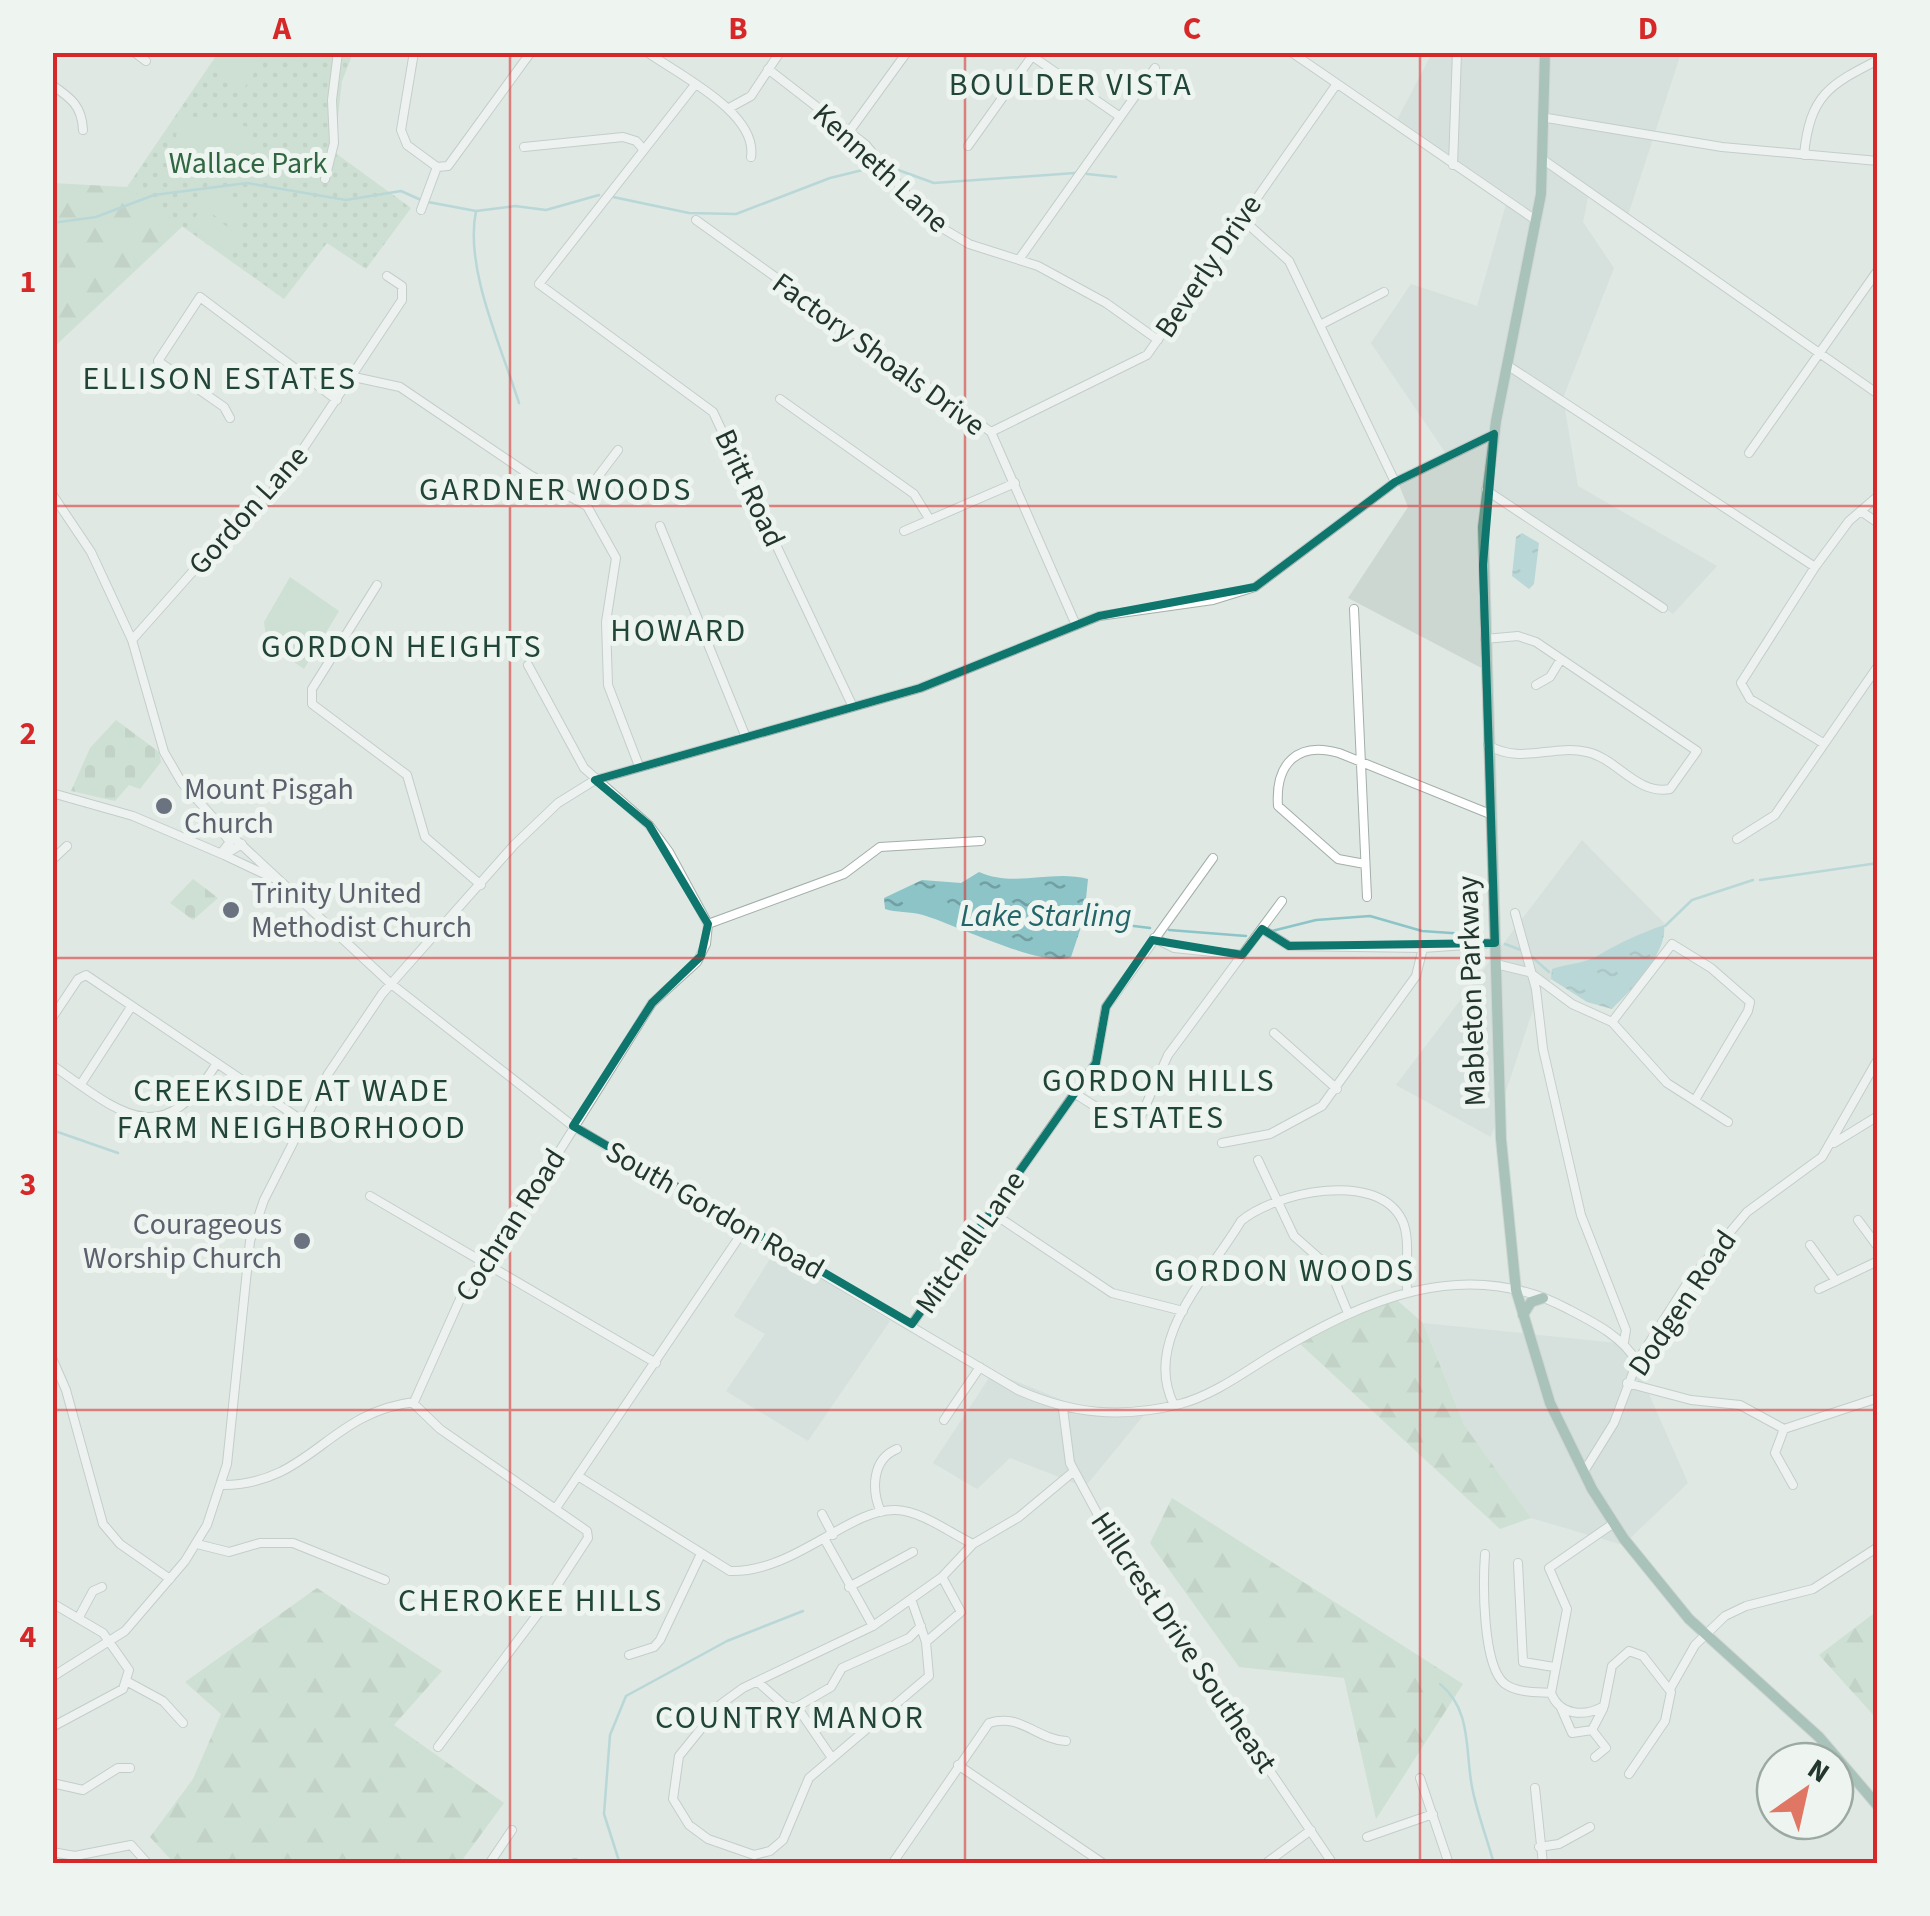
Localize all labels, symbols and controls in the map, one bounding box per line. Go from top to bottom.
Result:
text: A [272,6,292,52]
text: B [728,6,748,52]
text: C [1183,6,1201,52]
text: D [1638,6,1658,52]
district label: BOULDER VISTA [949,62,1193,108]
street label: Kenneth Lane [803,94,959,243]
park label: Wallace Park [169,142,327,185]
street label: Beverly Drive [1145,186,1272,347]
text: 1 [20,259,36,305]
street label: Factory Shoals Drive [763,262,994,446]
district label: ELLISON ESTATES [82,356,358,402]
street label: Britt Road [704,422,796,554]
street label: Gordon Lane [178,436,318,585]
district label: GARDNER WOODS [419,467,693,513]
district label: HOWARD [610,608,748,654]
district label: GORDON HEIGHTS [261,624,543,670]
text: 2 [20,711,36,757]
place label: Mount Pisgah Church [184,768,354,845]
marker: Mount Pisgah Church [153,795,175,817]
place label: Trinity United Methodist Church [251,872,472,949]
street label: Mableton Parkway [1446,875,1497,1107]
water label: Lake Starling [960,893,1132,939]
marker: Trinity United Methodist Church [220,899,242,921]
district label: GORDON HILLS ESTATES [1042,1058,1276,1141]
district label: CREEKSIDE AT WADE FARM NEIGHBORHOOD [117,1068,467,1151]
street label: South Gordon Road [598,1130,832,1290]
street label: Cochran Road [445,1140,576,1310]
text: 3 [20,1162,36,1208]
street label: Mitchell Lane [905,1162,1036,1323]
place label: Courageous Worship Church [83,1203,282,1280]
street label: Dodgen Road [1618,1222,1747,1385]
marker: Courageous Worship Church [291,1230,313,1252]
district label: GORDON WOODS [1154,1248,1416,1294]
street label: Hillcrest Drive Southeast [1080,1503,1287,1781]
district label: CHEROKEE HILLS [398,1578,664,1624]
text: 4 [20,1614,37,1660]
district label: COUNTRY MANOR [655,1695,925,1741]
north arrow [1755,1741,1855,1841]
text: N [1800,1749,1837,1793]

